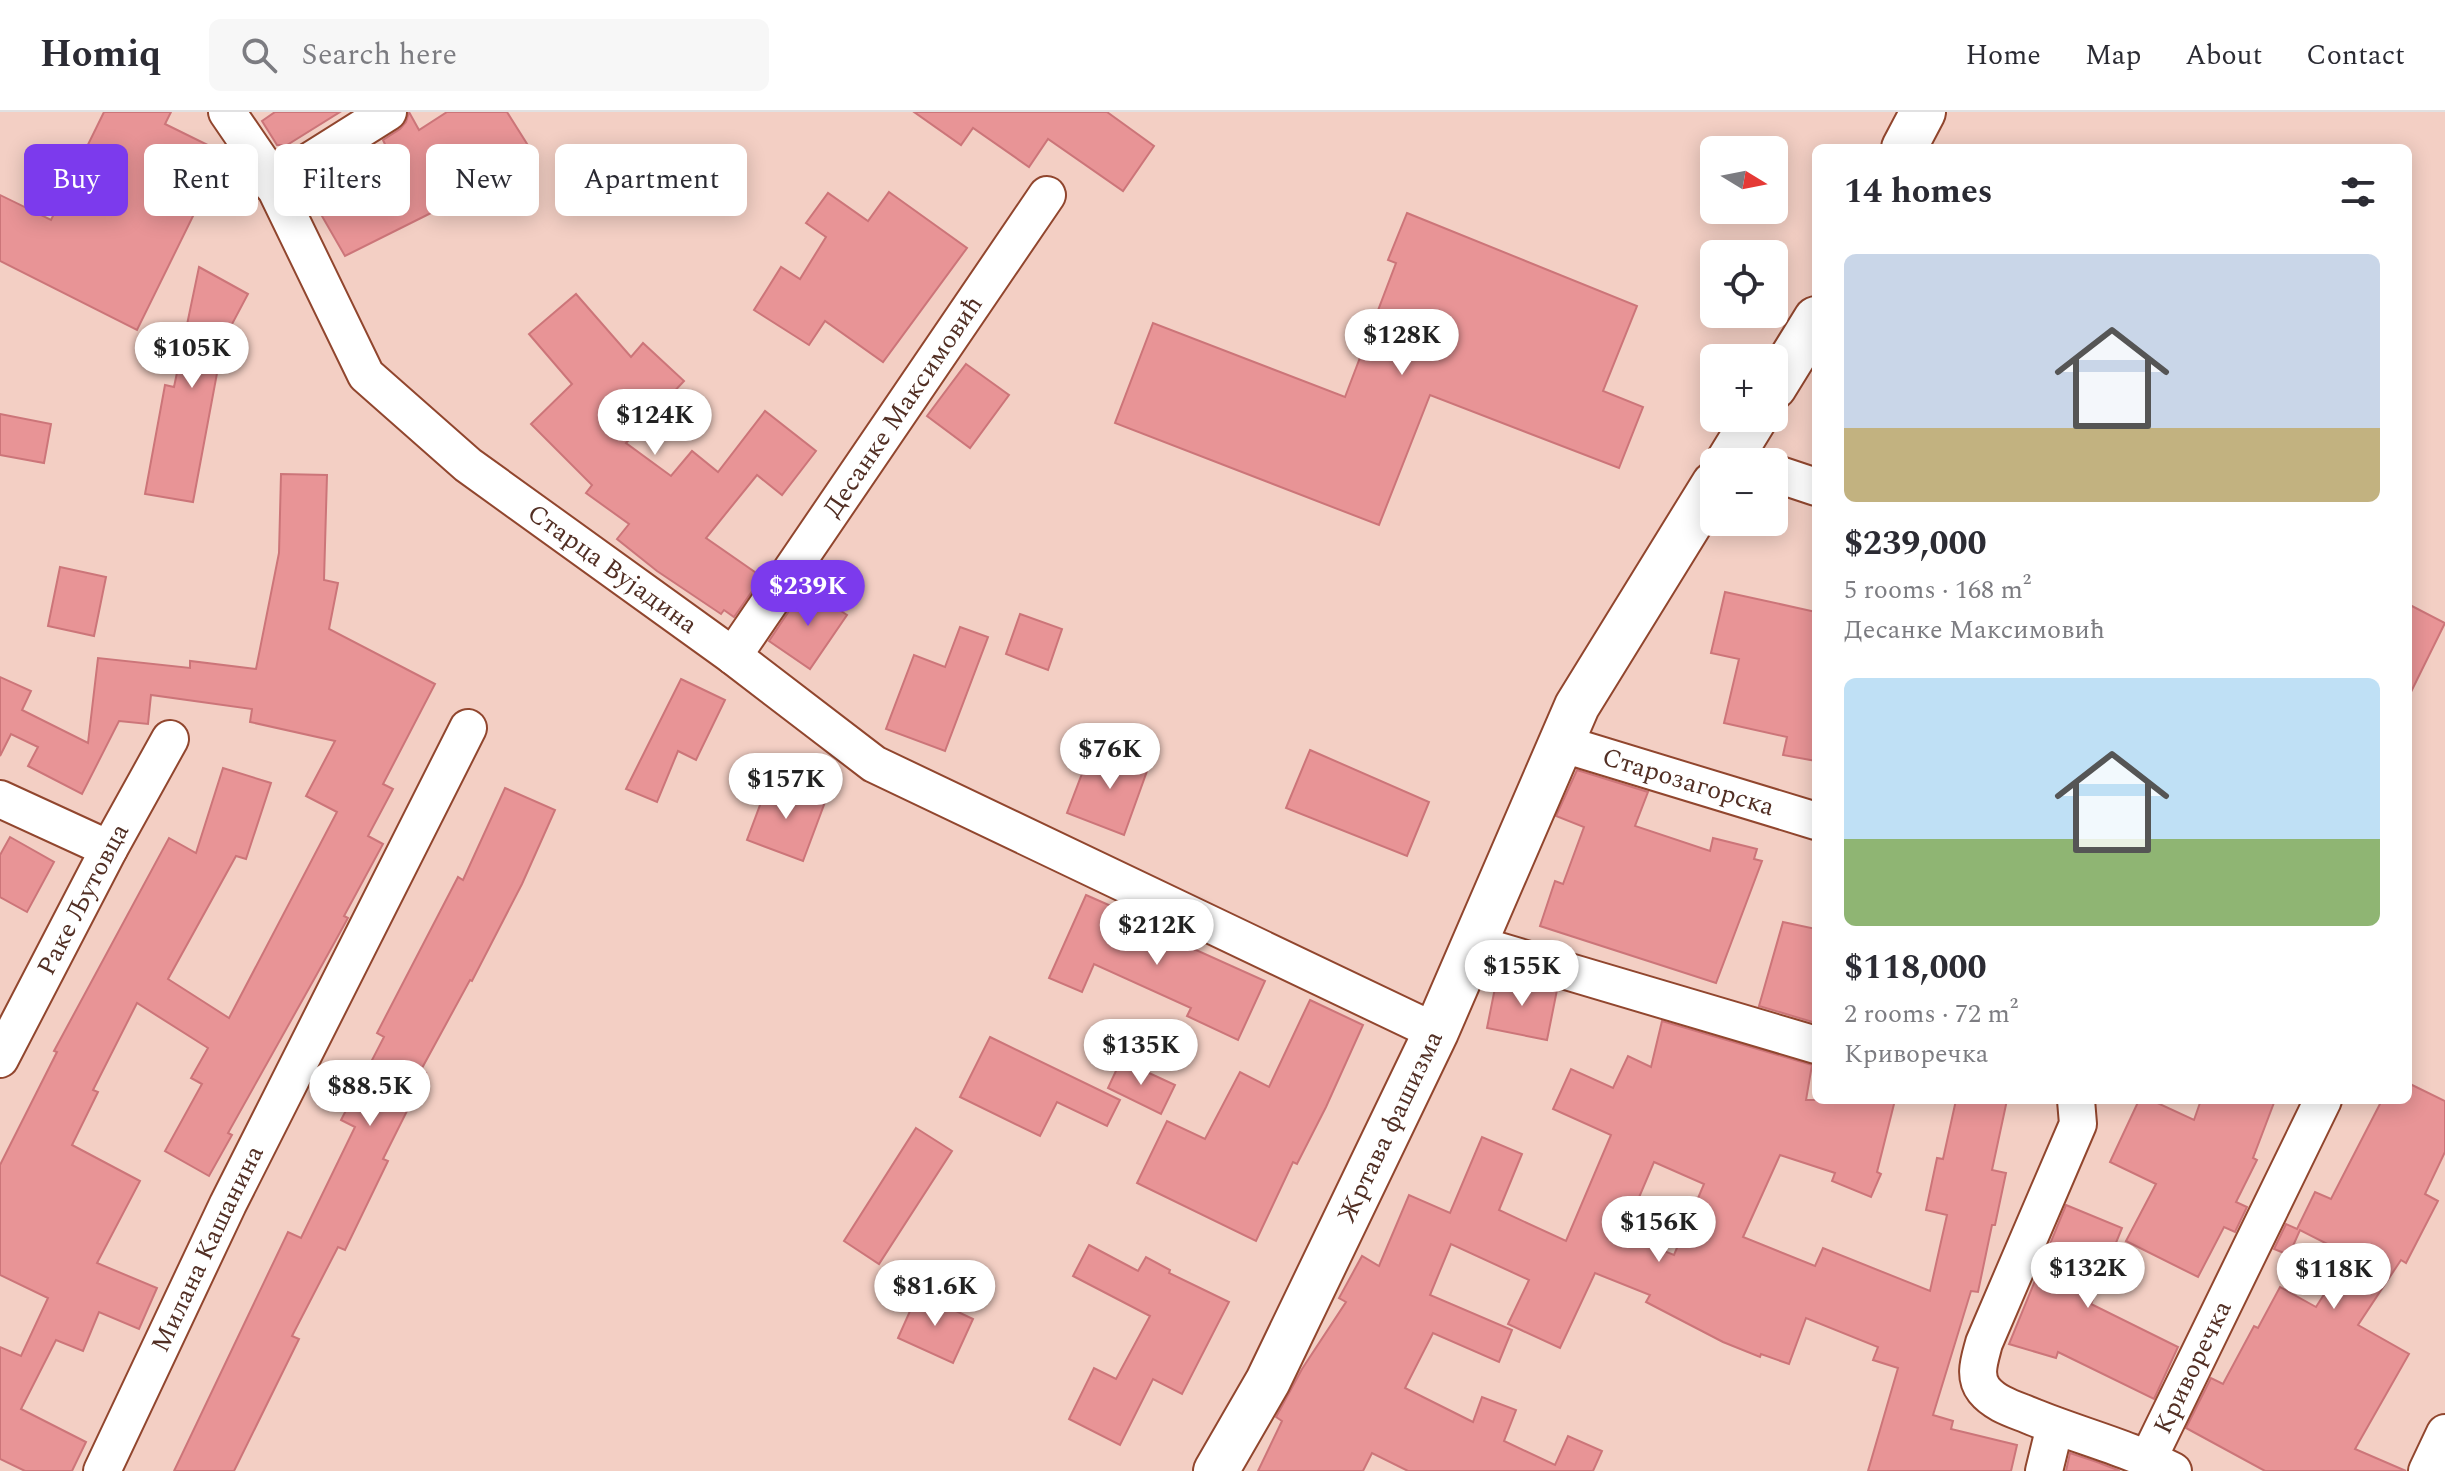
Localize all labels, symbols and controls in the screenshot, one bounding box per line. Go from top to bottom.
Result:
search box [209,19,769,91]
text: Homiq [40,26,161,84]
text: Search here [301,32,457,78]
icon: search [237,33,281,77]
text: Home [1965,34,2041,77]
text: Map [2085,34,2141,77]
text: About [2185,34,2262,77]
text: Contact [2306,34,2405,77]
north arrow [1700,136,1788,224]
map controls [1700,136,1788,536]
chip: Buy [24,144,128,216]
chip: Rent [144,144,258,216]
chip: Filters [274,144,410,216]
chip: New [426,144,539,216]
chip: Apartment [555,144,747,216]
text: 14 homes [1844,166,1993,218]
icon: filters [2336,170,2380,214]
button: locate [1700,240,1788,328]
street label: Десанке Максимовић [813,287,993,526]
icon: home [2040,306,2184,450]
pin: $128K [1346,309,1458,377]
text: $128K [1363,315,1441,355]
pin: $105K [136,322,248,390]
text: $105K [153,328,231,368]
button: + [1700,344,1788,432]
pin: $124K [599,389,711,457]
text: $124K [616,395,694,435]
button: − [1700,448,1788,536]
street label: Старца Вујадина [519,494,706,644]
text: $239,000 [1844,518,1987,570]
pin: $239K [752,560,864,628]
text: $239K [769,566,847,606]
text: 5 rooms · 168 m² [1844,570,2031,610]
text: Десанке Максимовић [1844,610,2105,650]
pin: $76K [1063,723,1157,791]
text: $76K [1078,729,1142,769]
icon: home [2040,730,2184,874]
street label: Старозагорска [1597,737,1779,827]
pin: $157K [730,753,842,821]
text: $157K [747,759,825,799]
street label: Раке Љутовца [27,815,140,983]
pin: $212K [1101,899,1213,967]
text: $212K [1118,905,1196,945]
pin: $155K [1466,940,1578,1008]
text: $118,000 [1844,942,1987,994]
text: $155K [1483,946,1561,986]
text: 2 rooms · 72 m² [1844,994,2018,1034]
pin: $135K [1085,1019,1197,1087]
street label: Жртава фашизма [1327,1024,1454,1230]
text: $135K [1102,1025,1180,1065]
text: Криворечка [1844,1034,1989,1074]
pin: $88.5K [305,1060,435,1128]
text: $88.5K [327,1066,413,1106]
street label: Милана Кашанина [141,1138,275,1359]
pin: $156K [1603,1196,1715,1264]
text: $156K [1620,1202,1698,1242]
pin: $132K [2032,1242,2144,1310]
pin: $118K [2278,1243,2390,1311]
text: $132K [2049,1248,2127,1288]
text: $118K [2295,1249,2373,1289]
pin: $81.6K [870,1260,1000,1328]
text: $81.6K [892,1266,978,1306]
street label: Криворечка [2143,1293,2242,1441]

